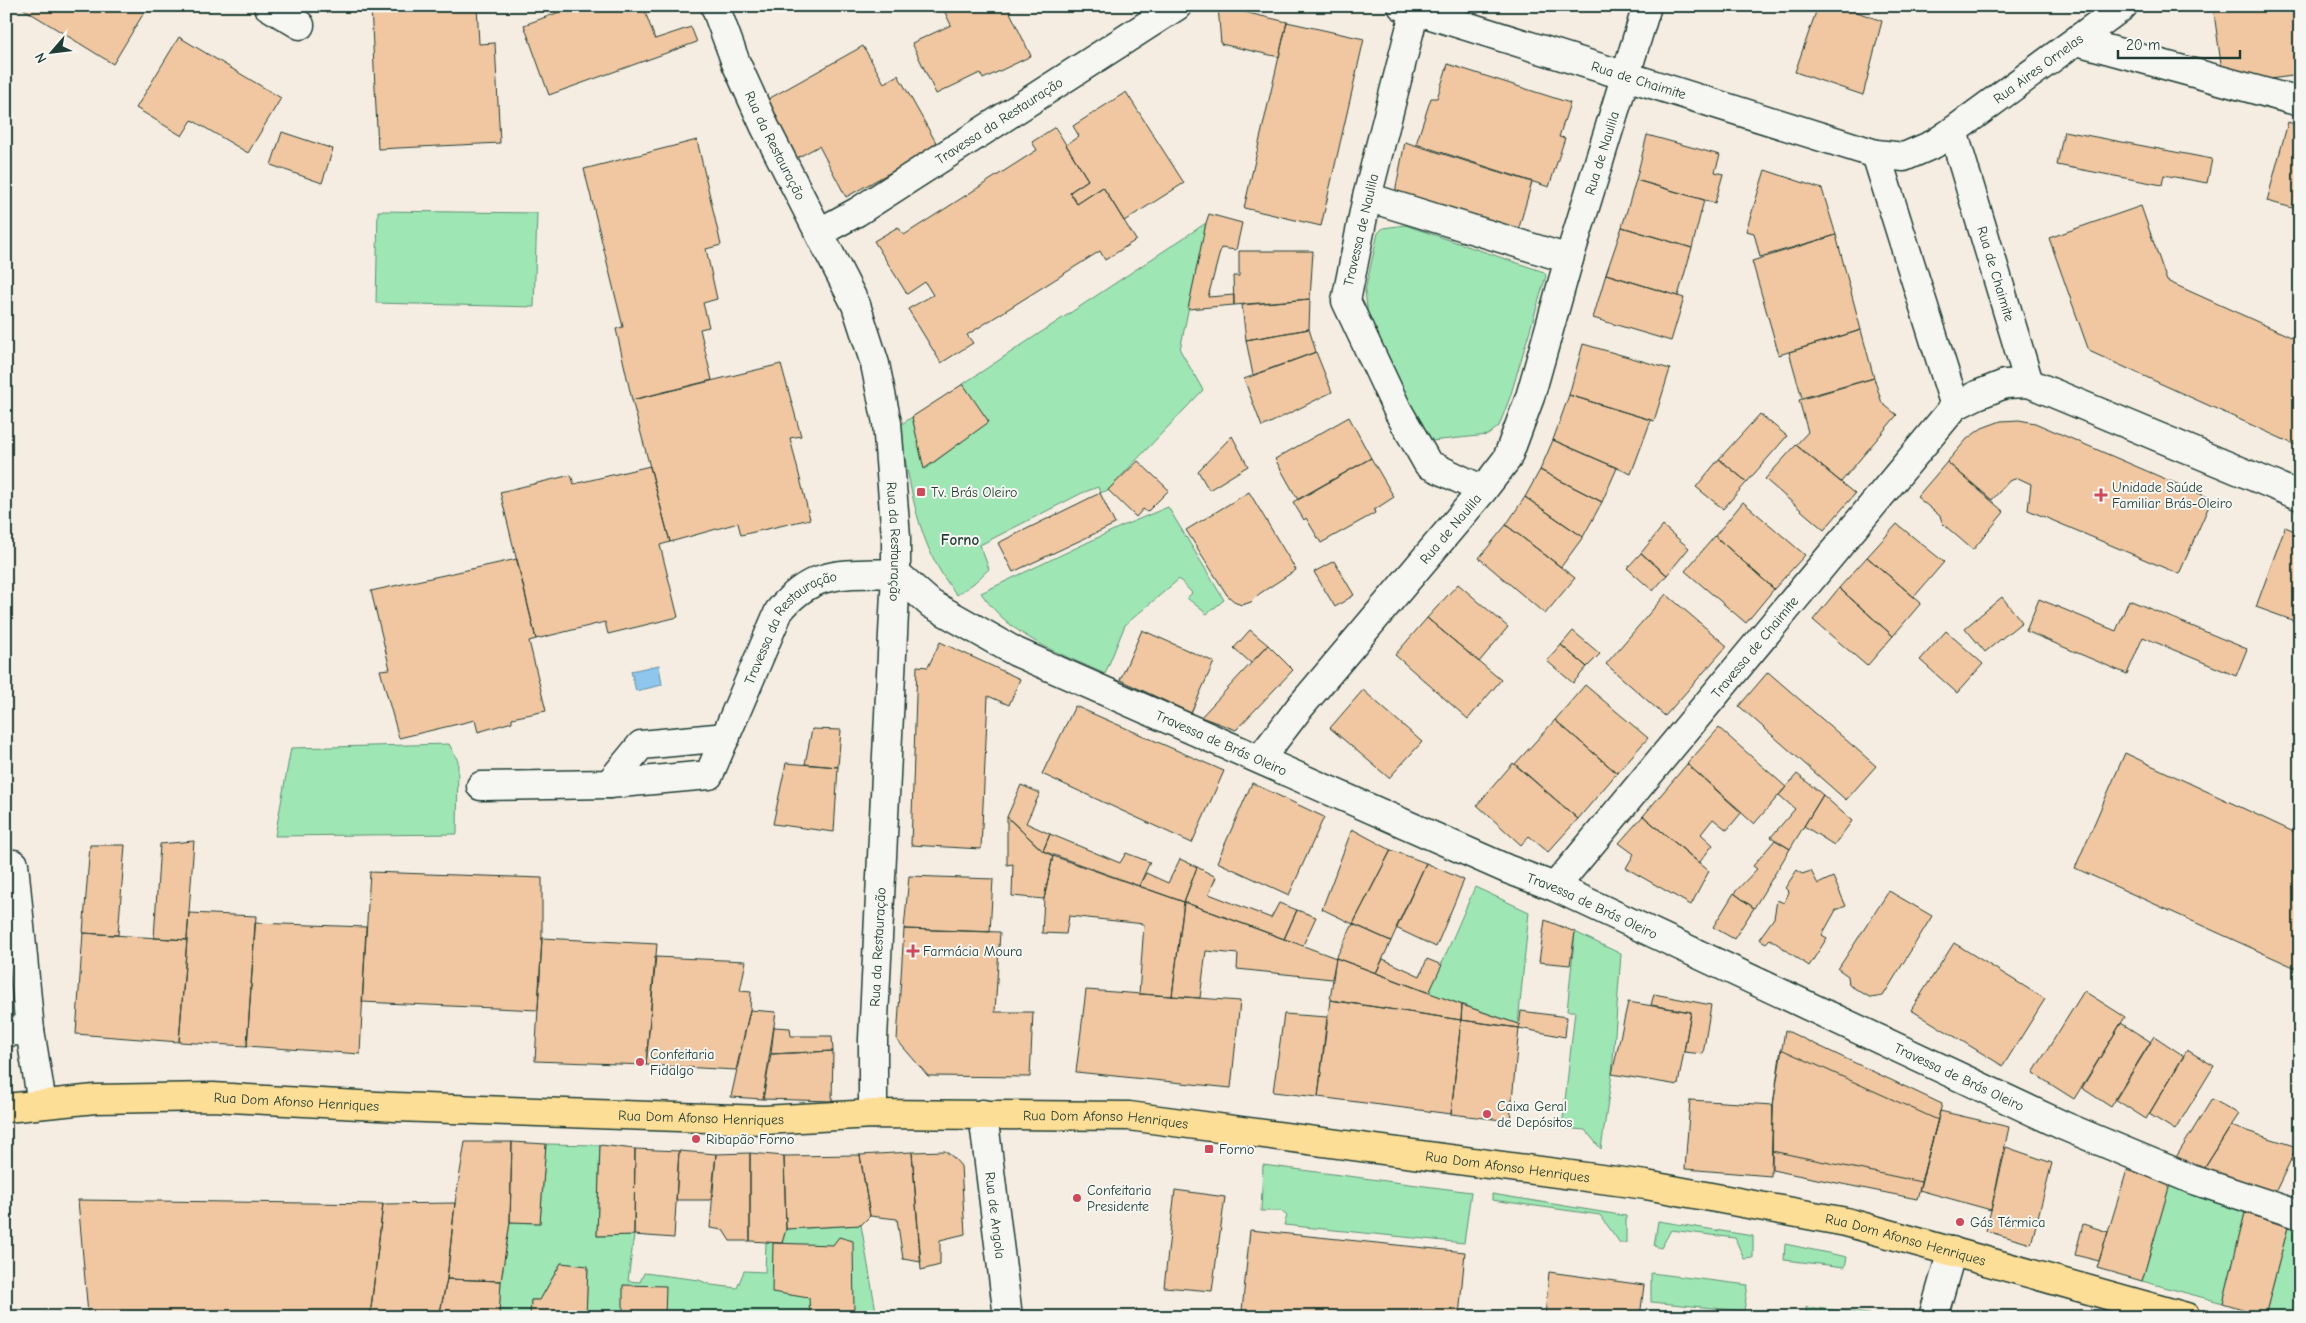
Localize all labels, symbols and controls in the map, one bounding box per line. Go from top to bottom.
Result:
north arrow [28,28,78,78]
scale bar [2118,28,2241,60]
street label: Rua Aires Ornelas [1990,30,2086,107]
text: 20 m [2126,36,2160,54]
text: N [31,50,51,66]
street label: Rua de Chaimite [1589,57,1688,103]
street label: Travessa da Restauração [932,73,1066,168]
street label: Rua da Restauração [741,88,809,203]
street label: Rua de Naulila [1581,109,1623,197]
street label: Travessa de Naulila [1340,172,1382,288]
street label: Rua de Chaimite [1974,224,2018,323]
place label: Unidade Saúde Familiar Brás-Oleiro [2112,479,2232,512]
street label: Rua da Restauração [883,481,905,602]
place label: Tv. Brás Oleiro [931,484,1018,501]
marker: Tv. Brás Oleiro [915,486,927,498]
marker: Unidade Saúde Familiar Brás-Oleiro [2094,488,2108,502]
street label: Rua de Naulila [1416,490,1485,567]
district label: Forno [941,531,979,549]
street label: Travessa da Restauração [740,567,838,687]
street label: Travessa de Chaimite [1707,593,1802,701]
street label: Travessa de Brás Oleiro [1153,706,1290,779]
street label: Travessa de Brás Oleiro [1525,869,1660,942]
street label: Rua da Restauração [866,887,890,1007]
place label: Farmácia Moura [923,943,1023,960]
marker: Farmácia Moura [907,945,919,957]
street label: Travessa de Brás Oleiro [1891,1039,2027,1115]
place label: Confeitaria Fidalgo [650,1046,714,1079]
marker: Confeitaria Fidalgo [634,1056,646,1068]
street label: Rua Dom Afonso Henriques [213,1089,380,1115]
place label: Caixa Geral de Depósitos [1497,1098,1573,1131]
street label: Rua Dom Afonso Henriques [618,1106,784,1128]
street label: Rua Dom Afonso Henriques [1023,1107,1189,1132]
marker: Caixa Geral de Depósitos [1481,1108,1493,1120]
place label: Ribapão Forno [706,1131,794,1148]
marker: Ribapão Forno [690,1133,702,1145]
place label: Forno [1219,1141,1254,1158]
marker: Forno [1203,1143,1215,1155]
street label: Rua Dom Afonso Henriques [1424,1147,1591,1186]
street label: Rua de Angola [982,1171,1009,1260]
place label: Confeitaria Presidente [1087,1182,1151,1215]
marker: Confeitaria Presidente [1071,1192,1083,1204]
street label: Rua Dom Afonso Henriques [1824,1210,1988,1269]
place label: Gás Térmica [1970,1214,2046,1231]
marker: Gás Térmica [1954,1216,1966,1228]

